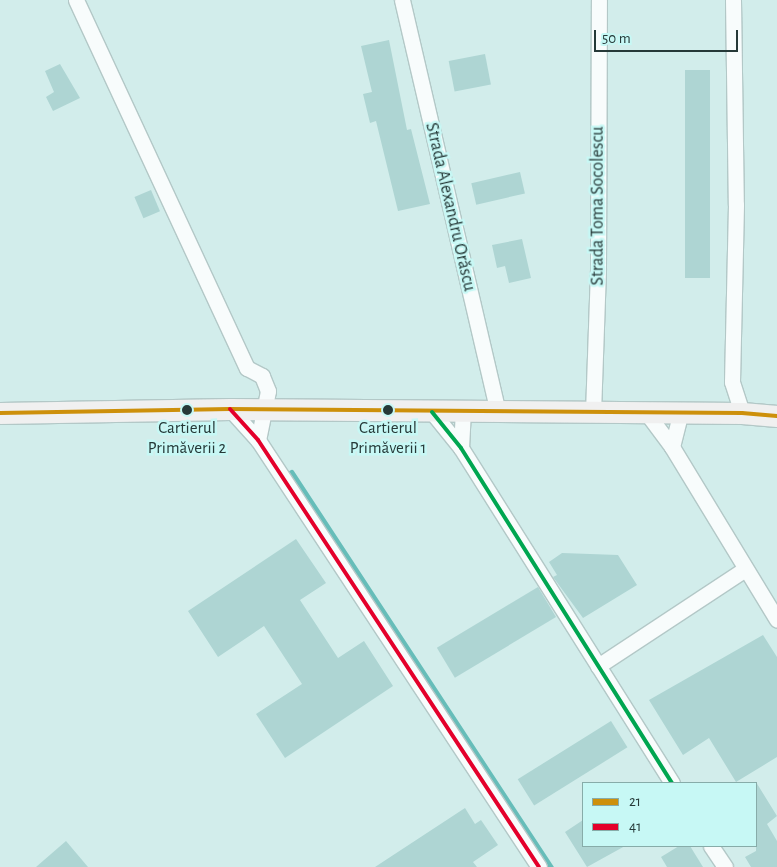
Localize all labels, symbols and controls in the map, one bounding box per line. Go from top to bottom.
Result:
scale bar [597,20,741,52]
text: 50 m [602,31,631,46]
street label: Strada Alexandru Orăscu [420,121,480,293]
street label: Strada Toma Socolescu [587,126,609,286]
marker: Cartierul Primăverii 2 [182,405,192,415]
marker: Cartierul Primăverii 1 [383,405,393,415]
place label: Cartierul Primăverii 2 [148,418,226,458]
place label: Cartierul Primăverii 1 [350,418,426,458]
legend [582,782,757,847]
text: 21 [629,794,641,809]
text: 41 [629,819,641,834]

